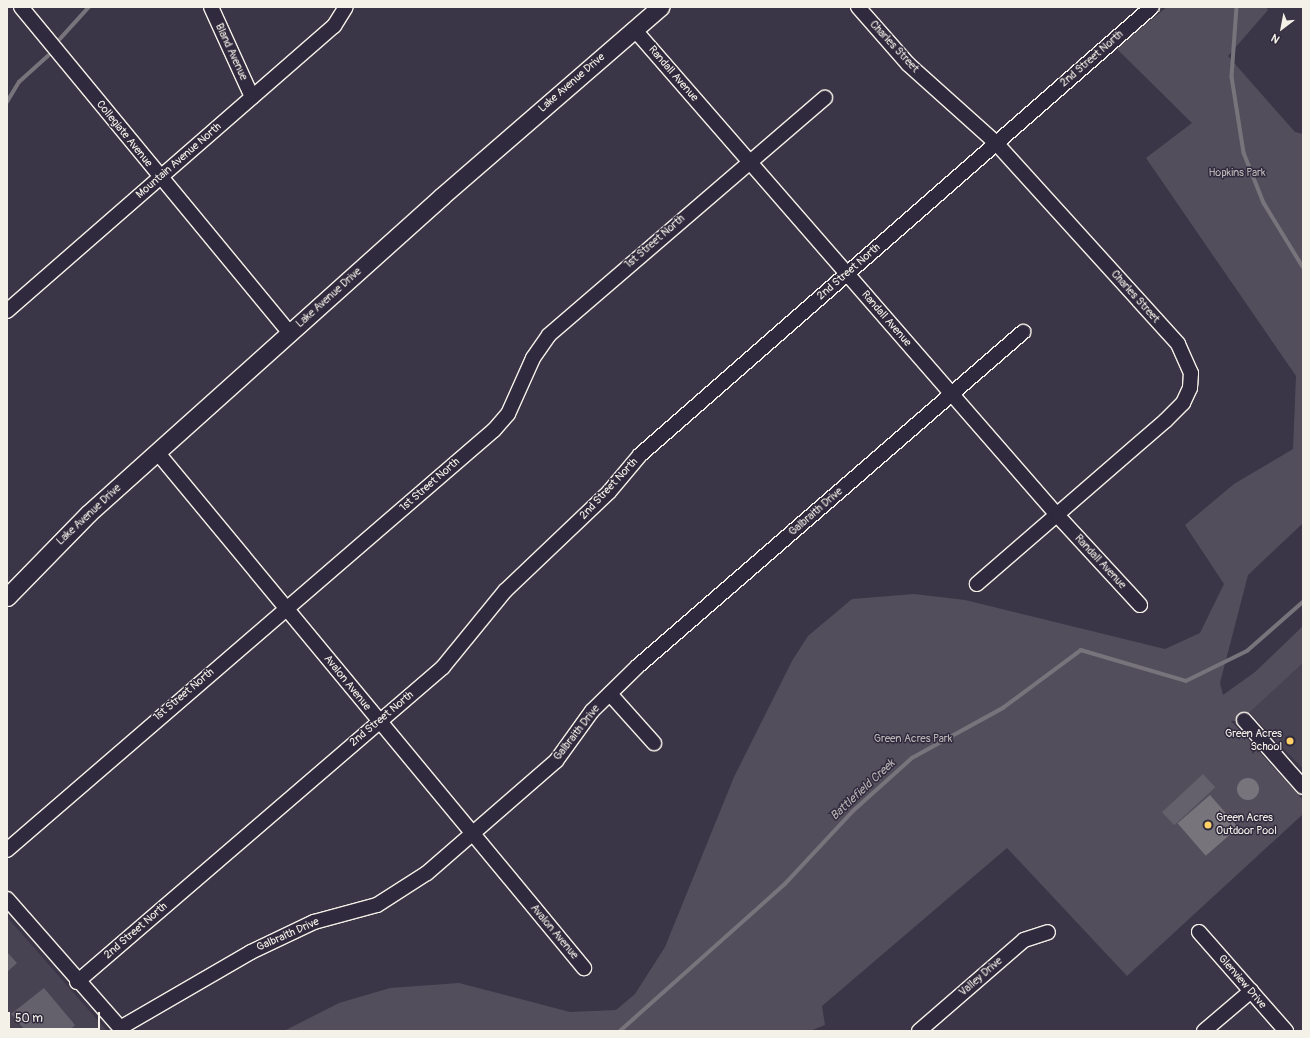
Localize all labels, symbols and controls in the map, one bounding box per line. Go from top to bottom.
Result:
north arrow [1262,8,1302,48]
street label: Charles Street [867,18,921,76]
street label: Bland Avenue [212,21,250,83]
street label: 2nd Street North [1058,28,1126,90]
text: N [1269,31,1282,46]
street label: Randall Avenue [645,44,701,104]
street label: Lake Avenue Drive [536,51,608,115]
street label: Collegiate Avenue [93,98,155,170]
street label: Mountain Avenue North [134,120,224,202]
park label: Hopkins Park [1208,166,1266,180]
street label: 1st Street North [622,212,688,272]
street label: 2nd Street North [815,241,883,303]
street label: Lake Avenue Drive [294,265,364,331]
street label: Charles Street [1108,268,1162,326]
street label: Randall Avenue [858,289,914,349]
street label: 1st Street North [397,455,463,515]
street label: 2nd Street North [577,456,641,522]
street label: Lake Avenue Drive [54,482,124,548]
street label: Galbraith Drive [786,485,846,539]
street label: Randall Avenue [1072,532,1128,592]
street label: Avalon Avenue [321,653,373,713]
street label: 1st Street North [151,666,217,724]
street label: 2nd Street North [347,688,417,750]
street label: Galbraith Drive [551,703,603,763]
place label: Green Acres School [1225,728,1282,754]
park label: Green Acres Park [874,732,952,746]
marker: Green Acres School [1285,736,1295,746]
water label: Battlefield Creek [828,756,898,824]
place label: Green Acres Outdoor Pool [1216,812,1277,838]
marker: Green Acres Outdoor Pool [1203,820,1213,830]
street label: 2nd Street North [102,900,170,962]
street label: Avalon Avenue [527,902,581,962]
street label: Galbraith Drive [255,915,321,955]
street label: Glenview Drive [1215,952,1269,1012]
street label: Valley Drive [957,955,1005,999]
scale bar [10,1004,102,1030]
text: 50 m [15,1011,43,1026]

